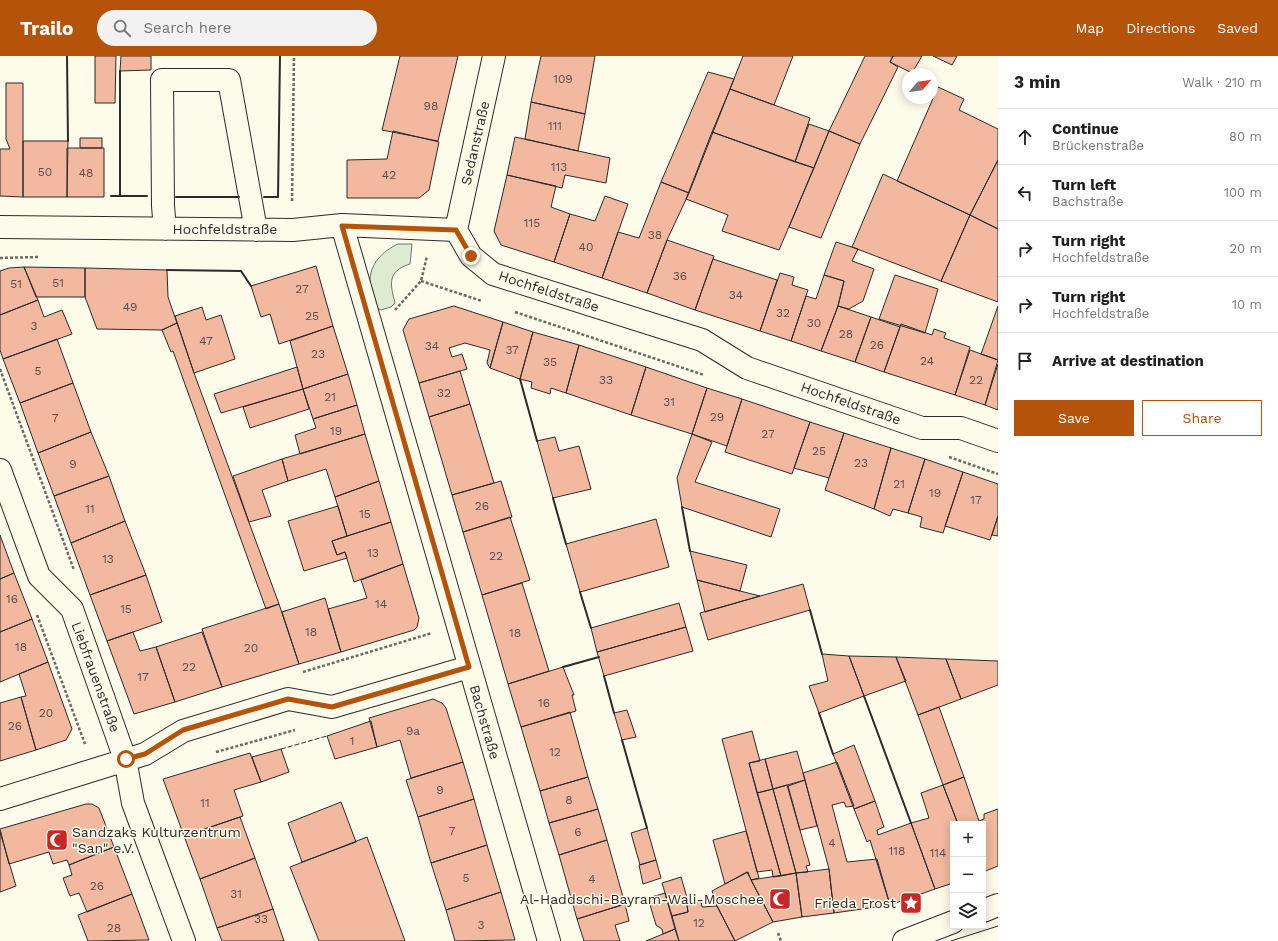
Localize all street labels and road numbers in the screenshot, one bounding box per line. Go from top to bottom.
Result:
street label: Sedanstraße [458,99,492,187]
street label: Hochfeldstraße [173,221,277,237]
street label: Hochfeldstraße [497,267,601,315]
street label: Hochfeldstraße [799,378,903,428]
street label: Liebfrauenstraße [69,619,123,735]
street label: Bachstraße [467,683,503,761]

